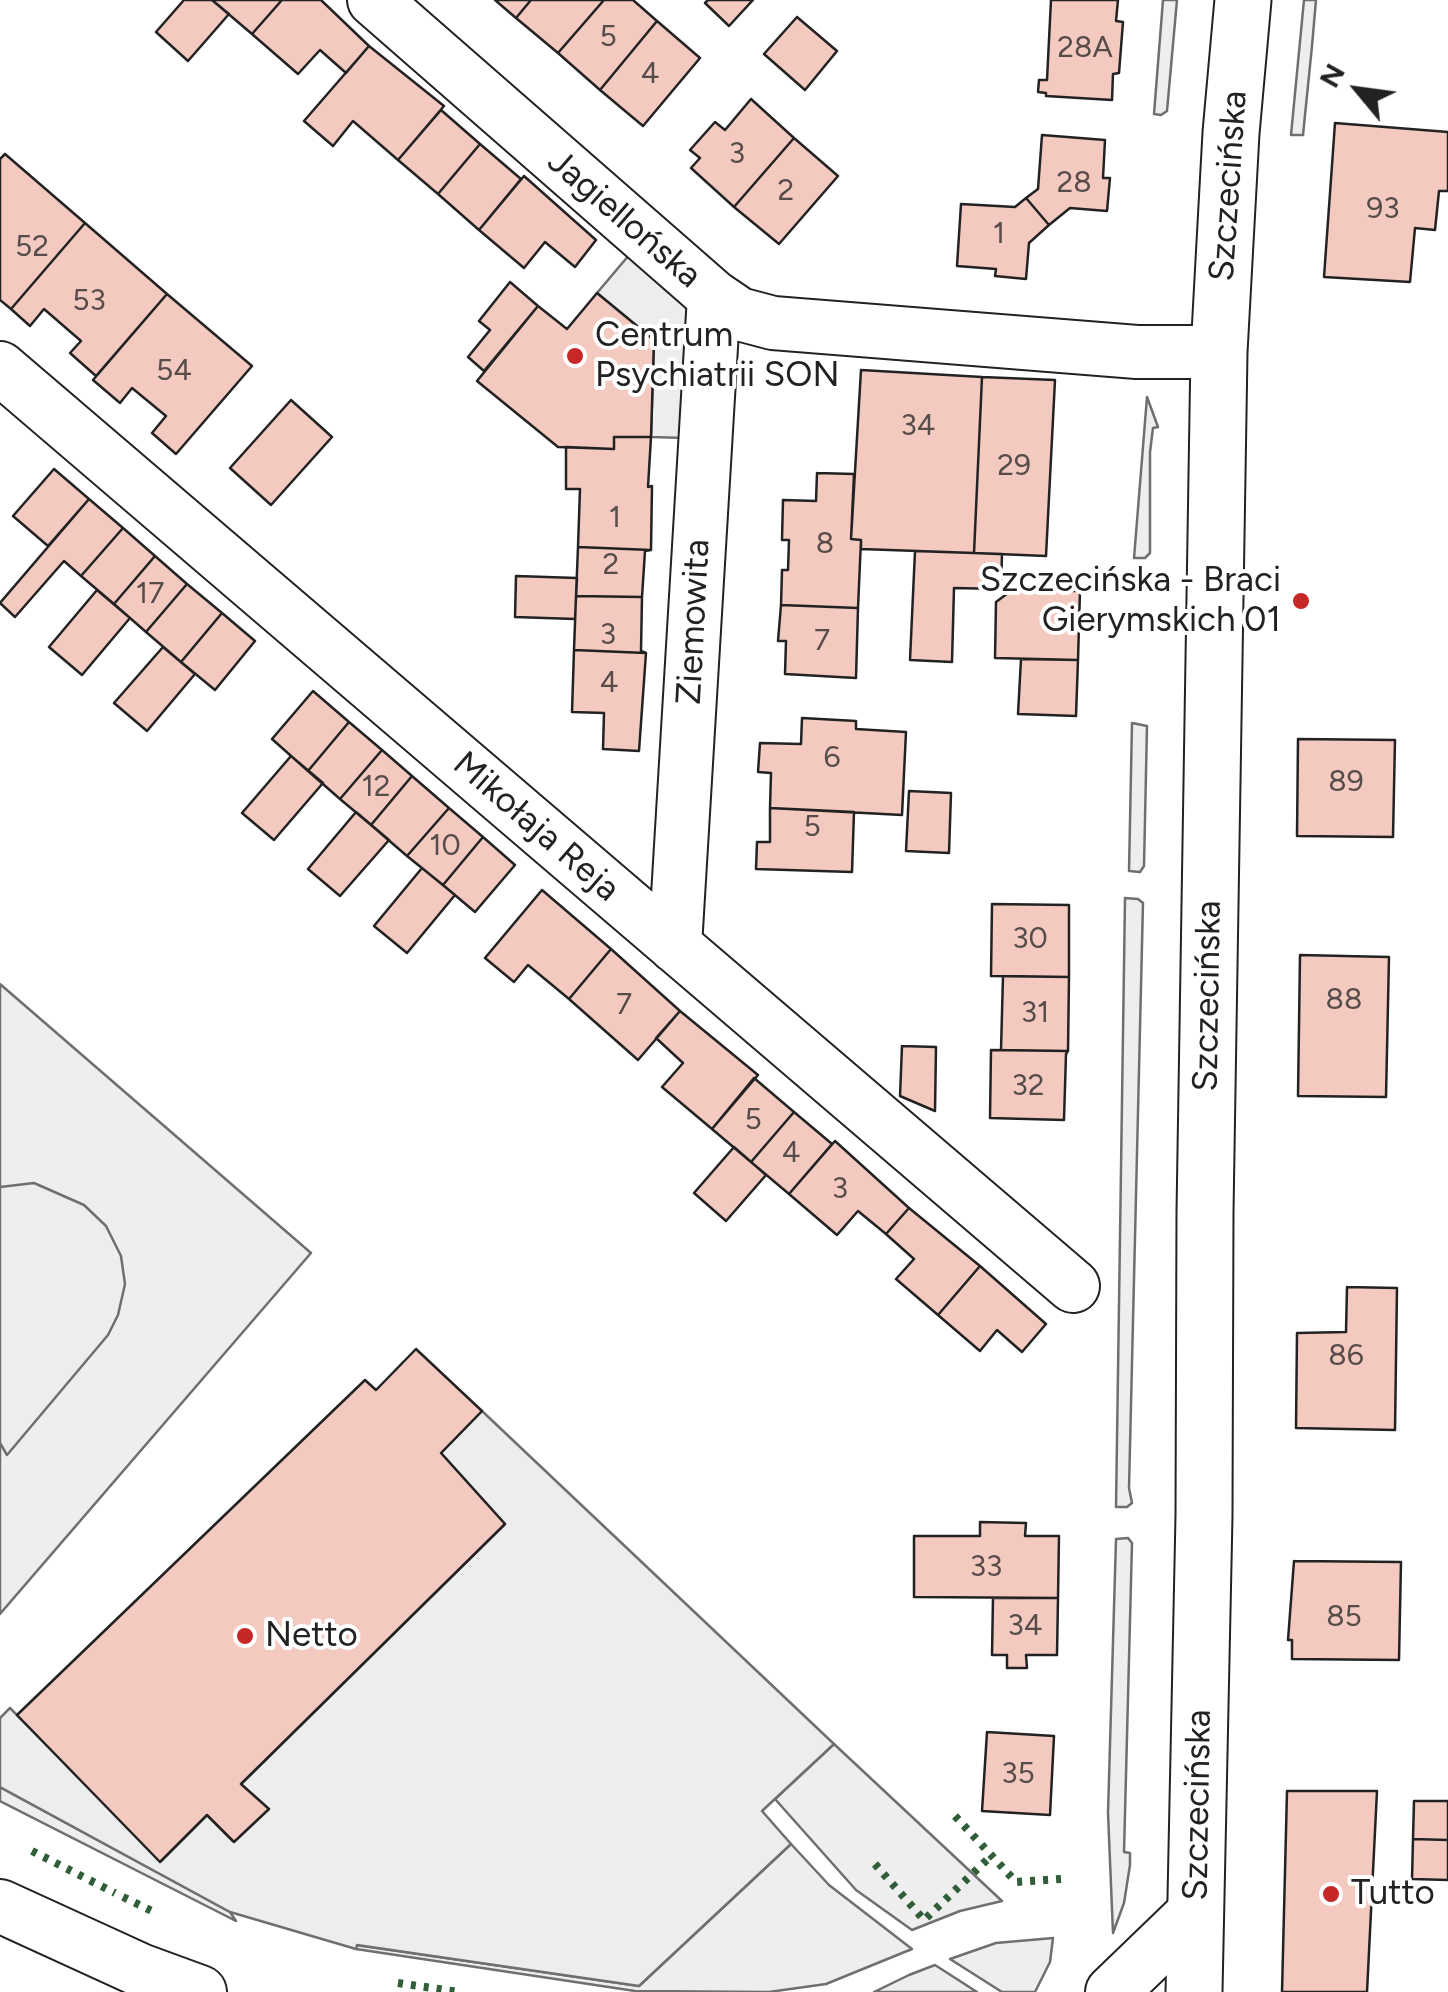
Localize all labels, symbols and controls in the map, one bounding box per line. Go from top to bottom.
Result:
house number: 5 [599,19,617,55]
house number: 28A [1057,30,1113,66]
north arrow [1308,40,1408,140]
house number: 4 [641,56,659,92]
text: N [1312,58,1352,93]
street label: Szczecińska [1201,89,1257,283]
house number: 3 [729,136,745,172]
street label: Jagiellońska [539,141,709,297]
house number: 28 [1056,165,1092,201]
house number: 2 [778,173,794,209]
house number: 93 [1366,191,1400,227]
house number: 1 [993,216,1005,252]
house number: 52 [15,229,49,265]
house number: 53 [72,283,106,319]
place label: Centrum Psychiatrii SON [595,315,840,397]
marker: Centrum Psychiatrii SON [564,345,586,367]
house number: 54 [156,353,192,389]
house number: 34 [901,408,935,444]
house number: 29 [997,448,1031,484]
house number: 1 [609,500,621,536]
house number: 8 [816,526,834,562]
street label: Ziemowita [669,538,719,706]
house number: 2 [603,547,619,583]
place label: Szczecińska - Braci Gierymskich 01 [980,560,1281,642]
house number: 17 [136,576,164,612]
marker: Szczecińska - Braci Gierymskich 01 [1290,590,1312,612]
house number: 3 [600,617,616,653]
house number: 7 [814,623,830,659]
house number: 4 [600,665,618,701]
house number: 6 [824,740,840,776]
street label: Mikołaja Reja [444,743,628,911]
house number: 89 [1328,764,1364,800]
house number: 12 [361,769,391,805]
house number: 5 [803,809,821,845]
house number: 10 [429,828,461,864]
street label: Szczecińska [1185,900,1231,1092]
house number: 30 [1012,921,1048,957]
house number: 88 [1326,982,1362,1018]
house number: 7 [616,987,632,1023]
house number: 31 [1021,995,1049,1031]
house number: 32 [1011,1068,1045,1104]
house number: 5 [744,1102,762,1138]
house number: 4 [782,1135,800,1171]
house number: 3 [832,1171,848,1207]
house number: 86 [1328,1338,1364,1374]
house number: 33 [970,1549,1002,1585]
house number: 85 [1326,1599,1362,1635]
house number: 34 [1008,1608,1042,1644]
place label: Netto [265,1615,358,1657]
marker: Netto [234,1625,256,1647]
street label: Szczecińska [1175,1709,1221,1901]
house number: 35 [1001,1756,1035,1792]
place label: Tutto [1351,1873,1435,1915]
marker: Tutto [1320,1883,1342,1905]

